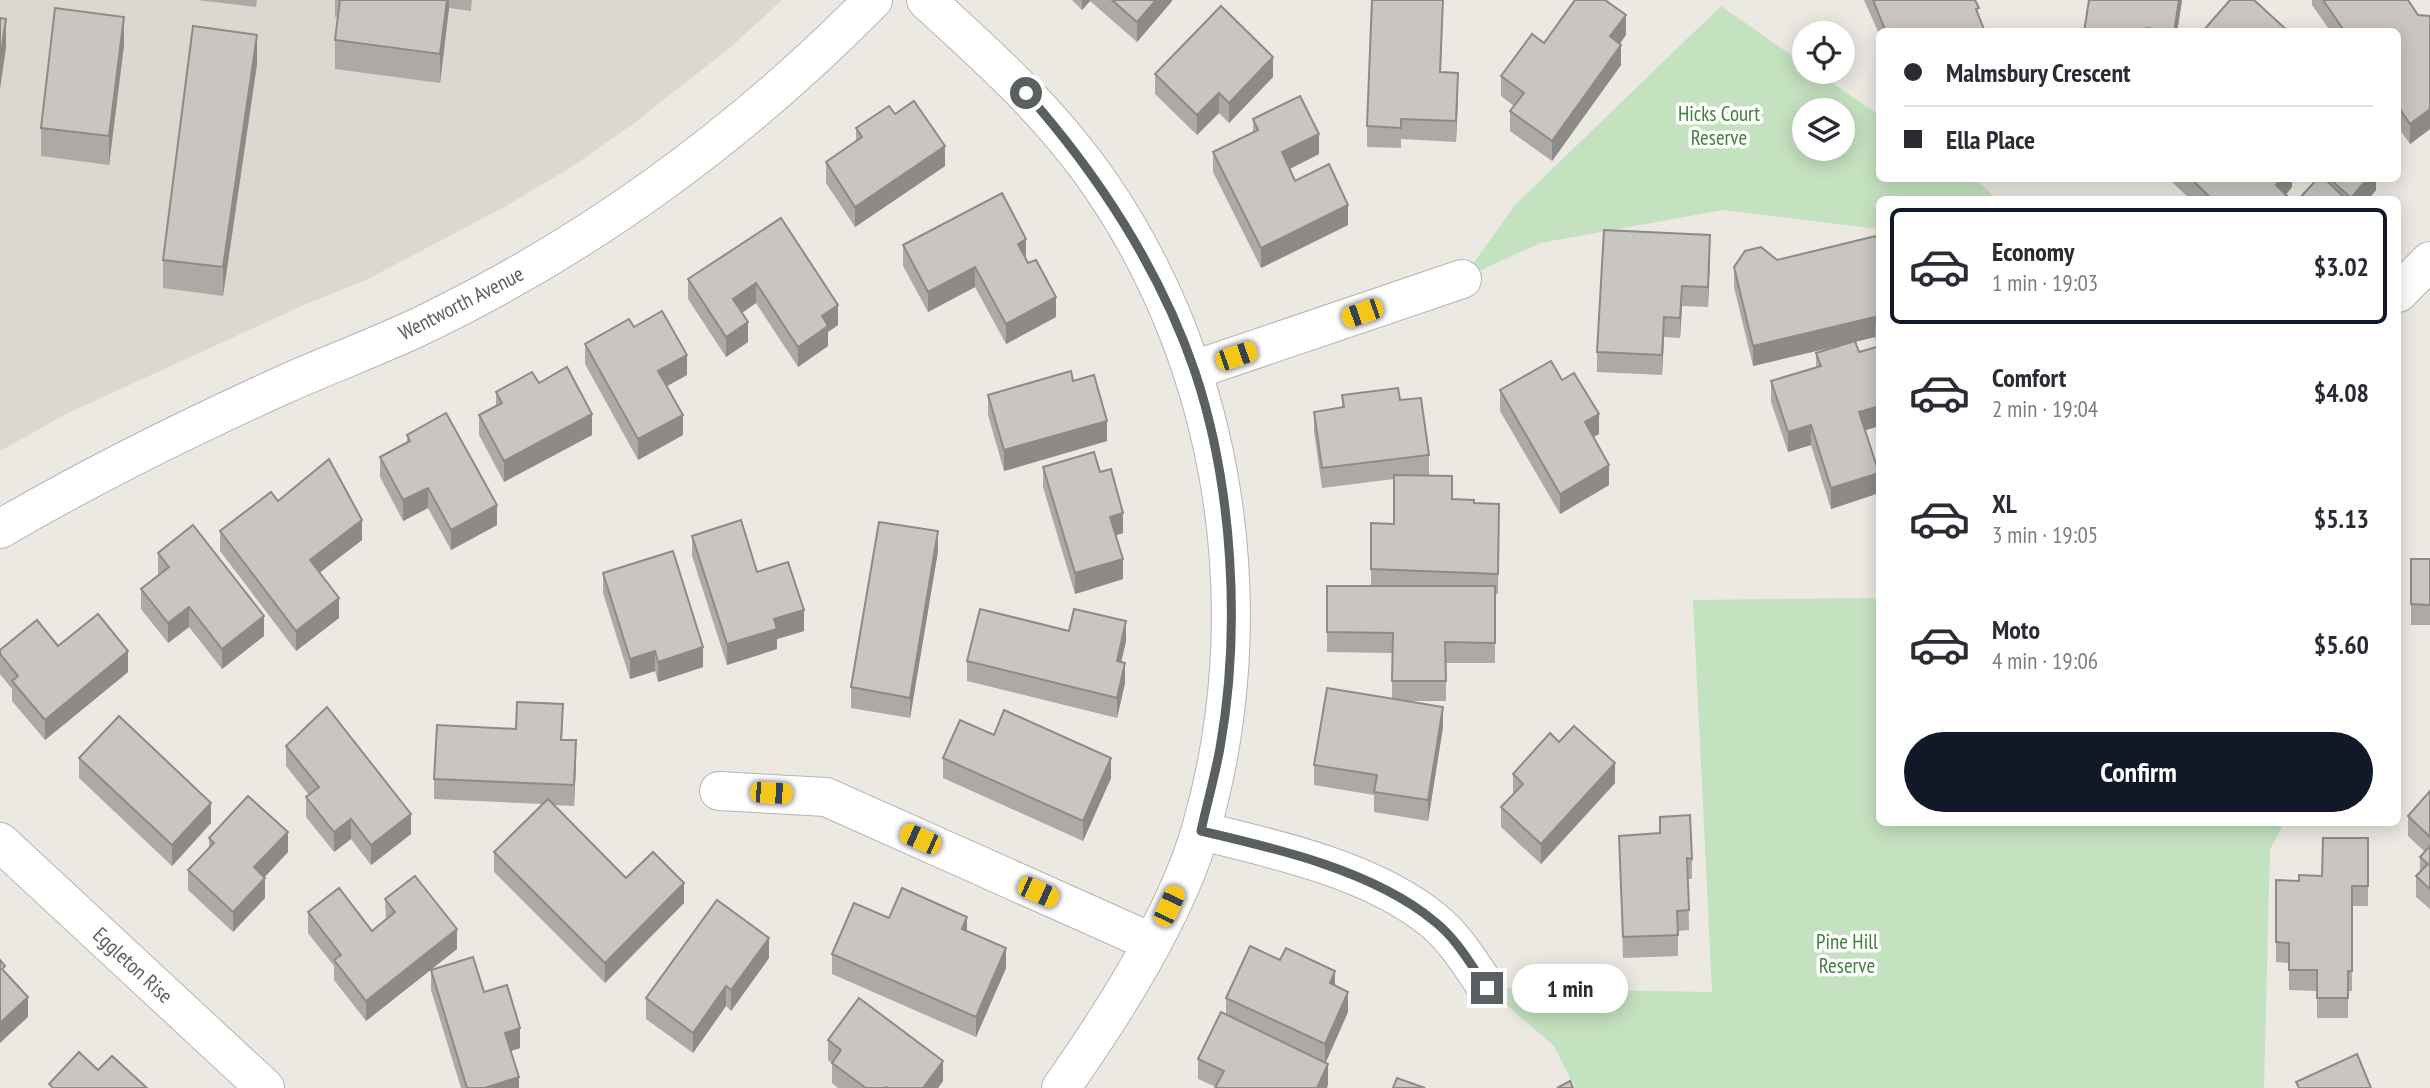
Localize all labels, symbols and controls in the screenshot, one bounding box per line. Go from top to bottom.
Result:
map controls [1792,21,1855,161]
button: locate [1792,21,1855,84]
text: Malmsbury Crescent [1946,56,2131,89]
route start [1010,77,1042,109]
button: layers [1792,98,1855,161]
park label: Hicks Court Reserve [1678,100,1760,151]
text: Ella Place [1946,123,2035,156]
icon: car [1908,235,1971,298]
text: Economy [1992,235,2074,268]
text: $3.02 [2314,250,2369,283]
street label: Wentworth Avenue [394,260,528,346]
text: 1 min · 19:03 [1992,268,2098,297]
car [1339,296,1386,330]
car [1213,339,1260,373]
icon: car [1908,361,1971,424]
text: Comfort [1992,361,2066,394]
text: $4.08 [2314,376,2369,409]
text: 2 min · 19:04 [1992,394,2098,423]
icon: car [1908,487,1971,550]
text: XL [1992,487,2017,520]
text: $5.13 [2314,502,2369,535]
text: 3 min · 19:05 [1992,520,2098,549]
icon: car [1908,613,1971,676]
text: Moto [1992,613,2040,646]
text: $5.60 [2314,628,2369,661]
text: 4 min · 19:06 [1992,646,2098,675]
button: Confirm [1904,732,2373,812]
car [750,781,793,805]
car [897,821,944,857]
car [1015,874,1062,910]
car [1151,883,1188,929]
street label: Eggleton Rise [87,921,179,1009]
park label: Pine Hill Reserve [1816,928,1878,979]
callout: 1 min [1512,964,1627,1012]
route end [1471,972,1503,1004]
text: 1 min [1547,974,1593,1003]

